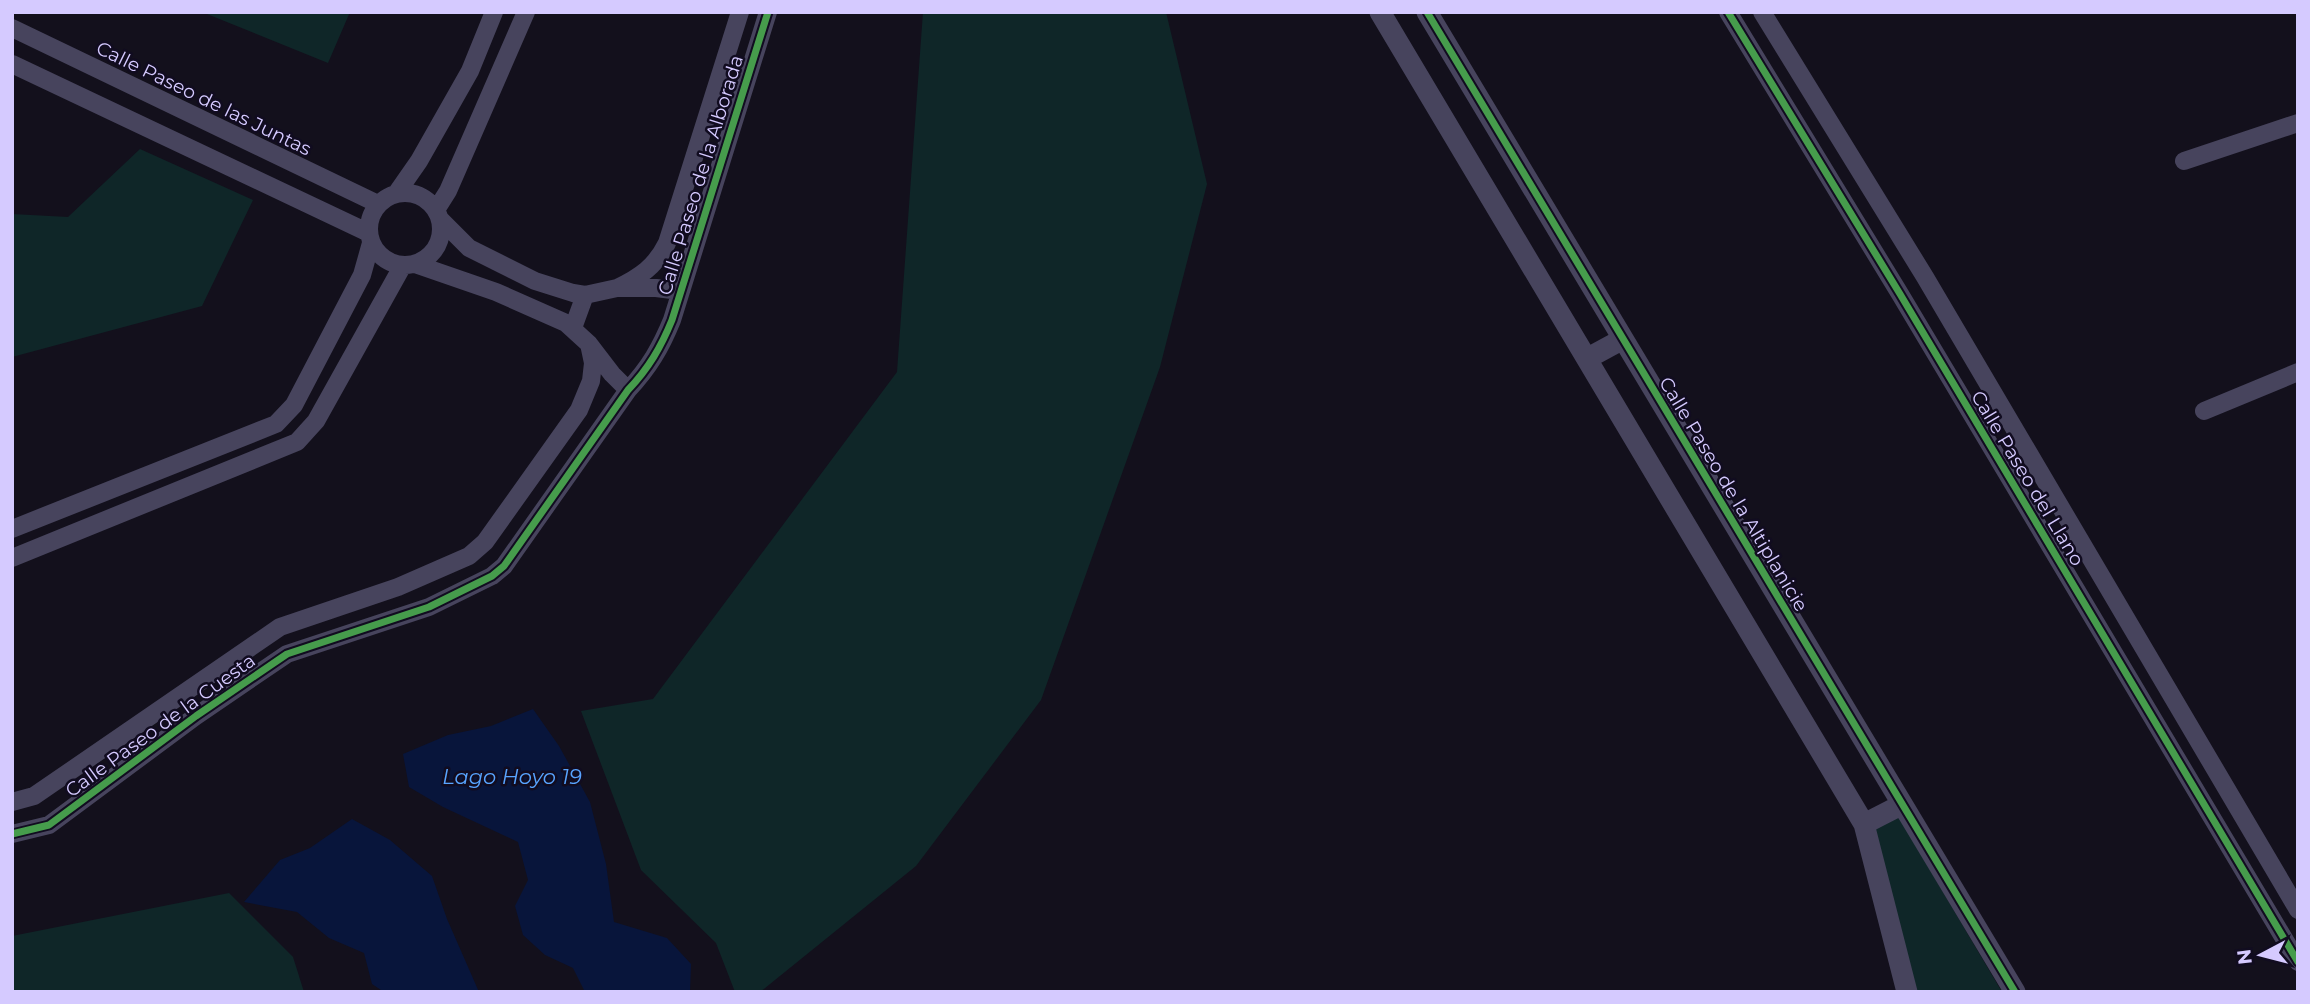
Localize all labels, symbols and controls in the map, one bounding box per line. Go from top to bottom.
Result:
street label: Calle Paseo de las Juntas [93,36,315,161]
street label: Calle Paseo de la Alborada [653,52,748,298]
street label: Calle Paseo de la Altiplanicie [1654,373,1813,616]
street label: Calle Paseo del Llano [1966,387,2089,570]
street label: Calle Paseo de la Cuesta [61,649,260,802]
water label: Lago Hoyo 19 [442,764,582,789]
north arrow [2226,920,2296,990]
text: N [2232,948,2257,966]

